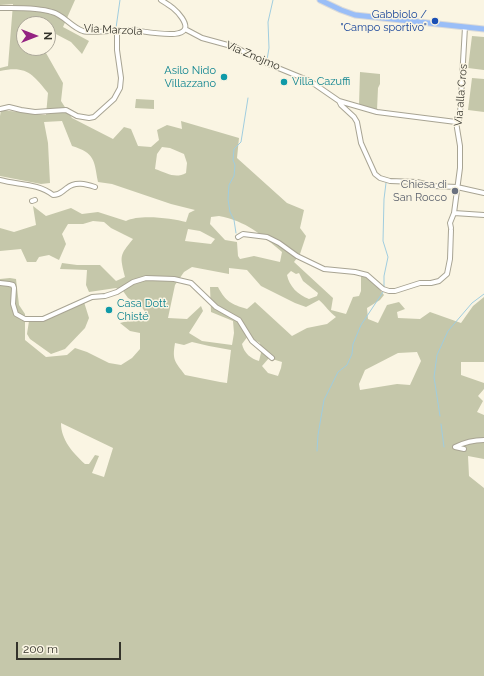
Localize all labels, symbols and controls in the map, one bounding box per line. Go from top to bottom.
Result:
place label: Gabbiolo / "Campo sportivo" [340,8,427,34]
north arrow [16,16,56,56]
marker: Gabbiolo / "Campo sportivo" [430,16,440,26]
street label: Via Marzola [83,22,143,38]
text: N [41,32,54,40]
street label: Via Znojmo [224,39,282,73]
street label: Via alla Cros [452,63,470,127]
place label: Asilo Nido Villazzano [164,64,216,90]
marker: Asilo Nido Villazzano [219,72,229,82]
place label: Villa Cazuffi [292,75,350,89]
marker: Villa Cazuffi [279,77,289,87]
place label: Chiesa di San Rocco [393,178,447,204]
marker: Chiesa di San Rocco [450,186,460,196]
place label: Casa Dott. Chisté [117,297,168,323]
marker: Casa Dott. Chisté [104,305,114,315]
scale bar [18,634,123,660]
text: 200 m [23,642,58,656]

